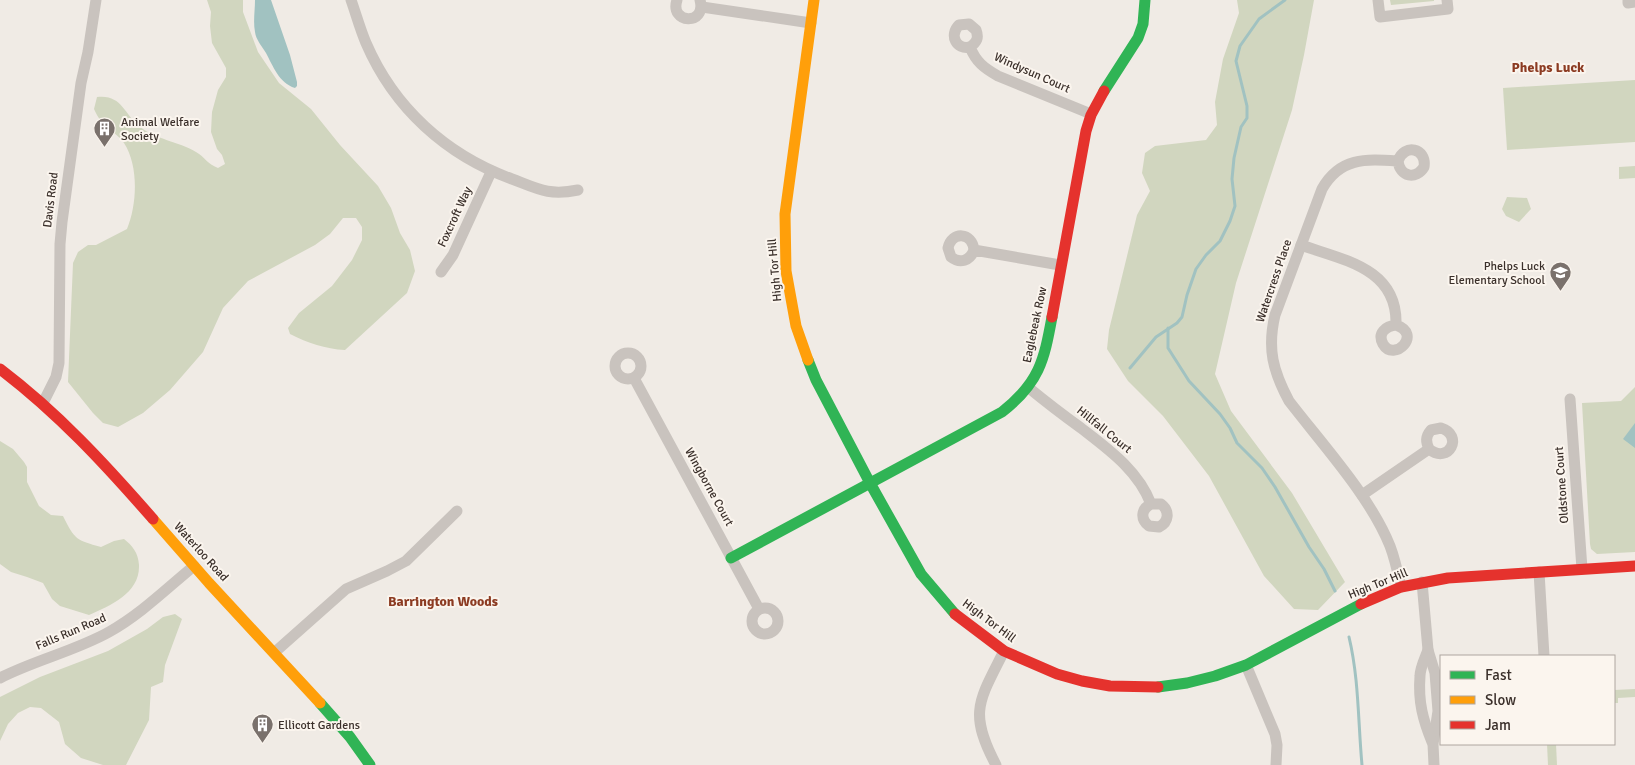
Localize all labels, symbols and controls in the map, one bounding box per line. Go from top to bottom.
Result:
street label: Windysun Court [992,50,1072,96]
district label: Phelps Luck [1512,59,1585,76]
place label: Animal Welfare Society [121,115,199,144]
building icon: Animal Welfare Society [93,117,117,148]
street label: Davis Road [40,171,62,229]
street label: Foxcroft Way [434,184,476,250]
street label: High Tor Hill [765,237,785,302]
street label: Watercress Place [1253,237,1295,325]
place label: Phelps Luck Elementary School [1449,259,1545,288]
school or university icon: Phelps Luck Elementary School [1549,261,1573,292]
street label: Eaglebeak Row [1020,285,1050,364]
street label: Hillfall Court [1073,403,1135,457]
street label: Wingborne Court [681,445,737,529]
street label: Oldstone Court [1552,446,1572,524]
street label: Waterloo Road [171,519,231,585]
street label: High Tor Hill [1346,565,1411,603]
district label: Barrington Woods [388,593,498,610]
street label: High Tor Hill [959,596,1019,646]
street label: Falls Run Road [33,610,109,654]
legend [1440,655,1615,745]
text: Fast [1485,666,1512,684]
text: Slow [1485,691,1516,709]
building icon: Ellicott Gardens [250,713,274,744]
text: Jam [1485,716,1511,734]
place label: Ellicott Gardens [278,718,360,733]

